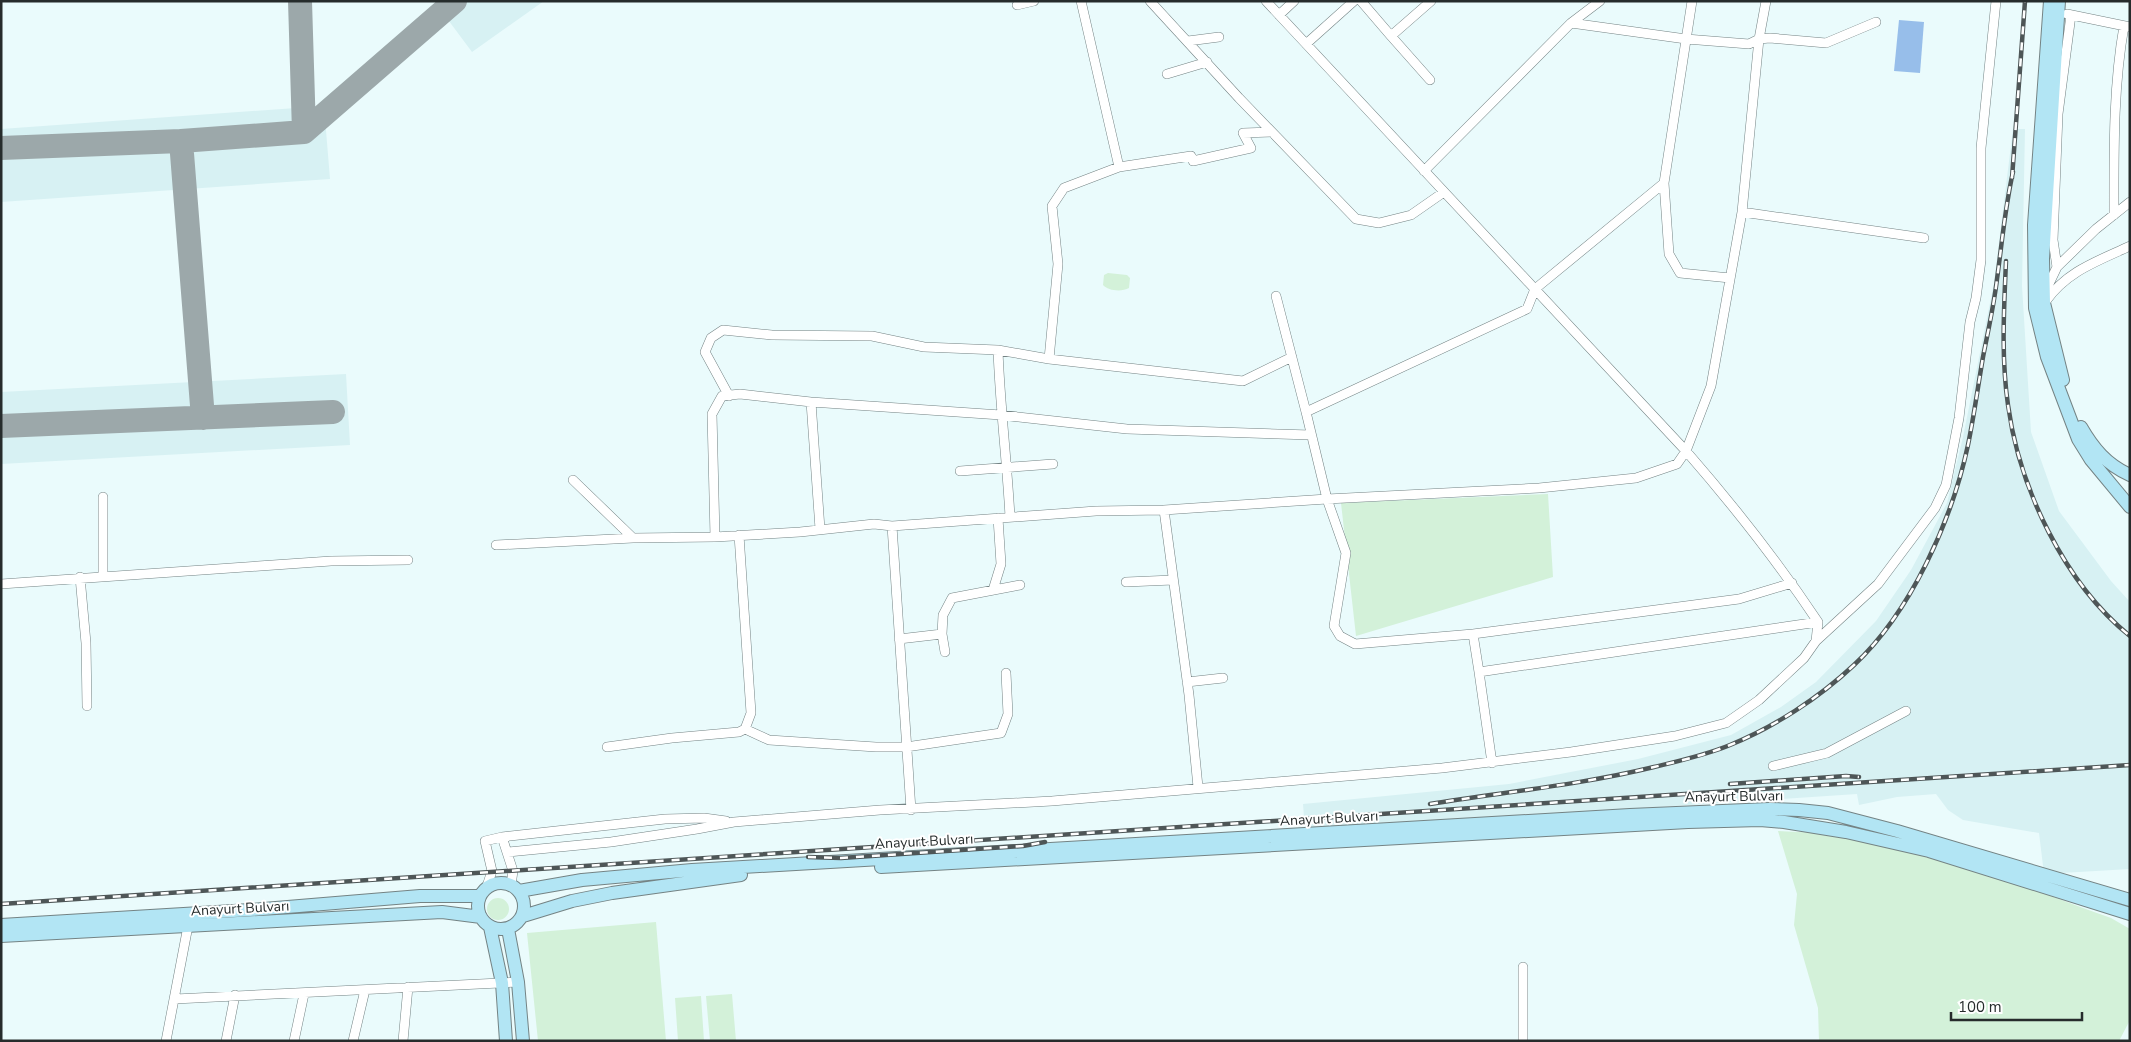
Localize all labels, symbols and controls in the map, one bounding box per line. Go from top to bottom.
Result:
street label: Anayurt Bulvarı [1685,786,1783,807]
street label: Anayurt Bulvarı [1279,806,1379,831]
street label: Anayurt Bulvarı [874,829,974,854]
street label: Anayurt Bulvarı [190,896,290,921]
scale bar [1951,990,2082,1022]
text: 100 m [1958,997,2002,1017]

